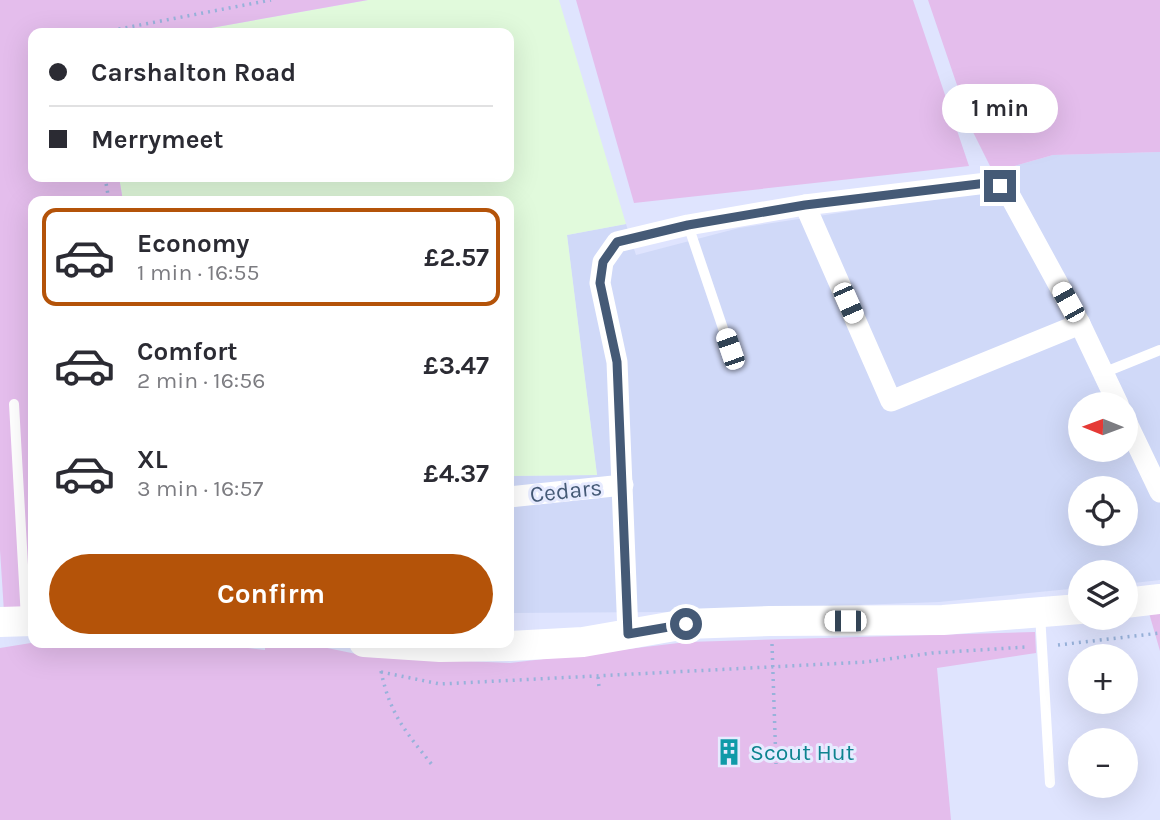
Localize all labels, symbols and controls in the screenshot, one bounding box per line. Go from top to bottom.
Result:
text: Carshalton Road [91,57,296,88]
callout: 1 min [942,85,1058,134]
text: 1 min [971,95,1029,122]
text: Merrymeet [91,124,224,155]
route end [984,170,1016,202]
icon: car [53,226,116,289]
text: Economy [137,228,249,259]
text: £2.57 [424,242,489,273]
text: 1 min · 16:55 [137,259,259,286]
car [1049,279,1088,325]
car [830,280,867,326]
car [714,326,747,372]
icon: car [53,334,116,397]
text: Comfort [137,336,238,367]
text: £3.47 [423,350,489,381]
text: 2 min · 16:56 [137,367,265,394]
north arrow [1068,392,1138,462]
map controls [1068,392,1138,798]
icon: car [53,442,116,505]
text: XL [137,444,168,475]
text: £4.37 [423,458,489,489]
street label: Cedars [528,474,604,508]
text: 3 min · 16:57 [137,475,263,502]
button: locate [1068,476,1138,546]
button: Confirm [49,554,493,634]
button: layers [1068,560,1138,630]
route start [670,608,702,640]
car [825,611,867,632]
button: + [1068,644,1138,714]
button: − [1068,728,1138,798]
building icon: Scout Hut [714,737,744,767]
place label: Scout Hut [750,739,855,766]

